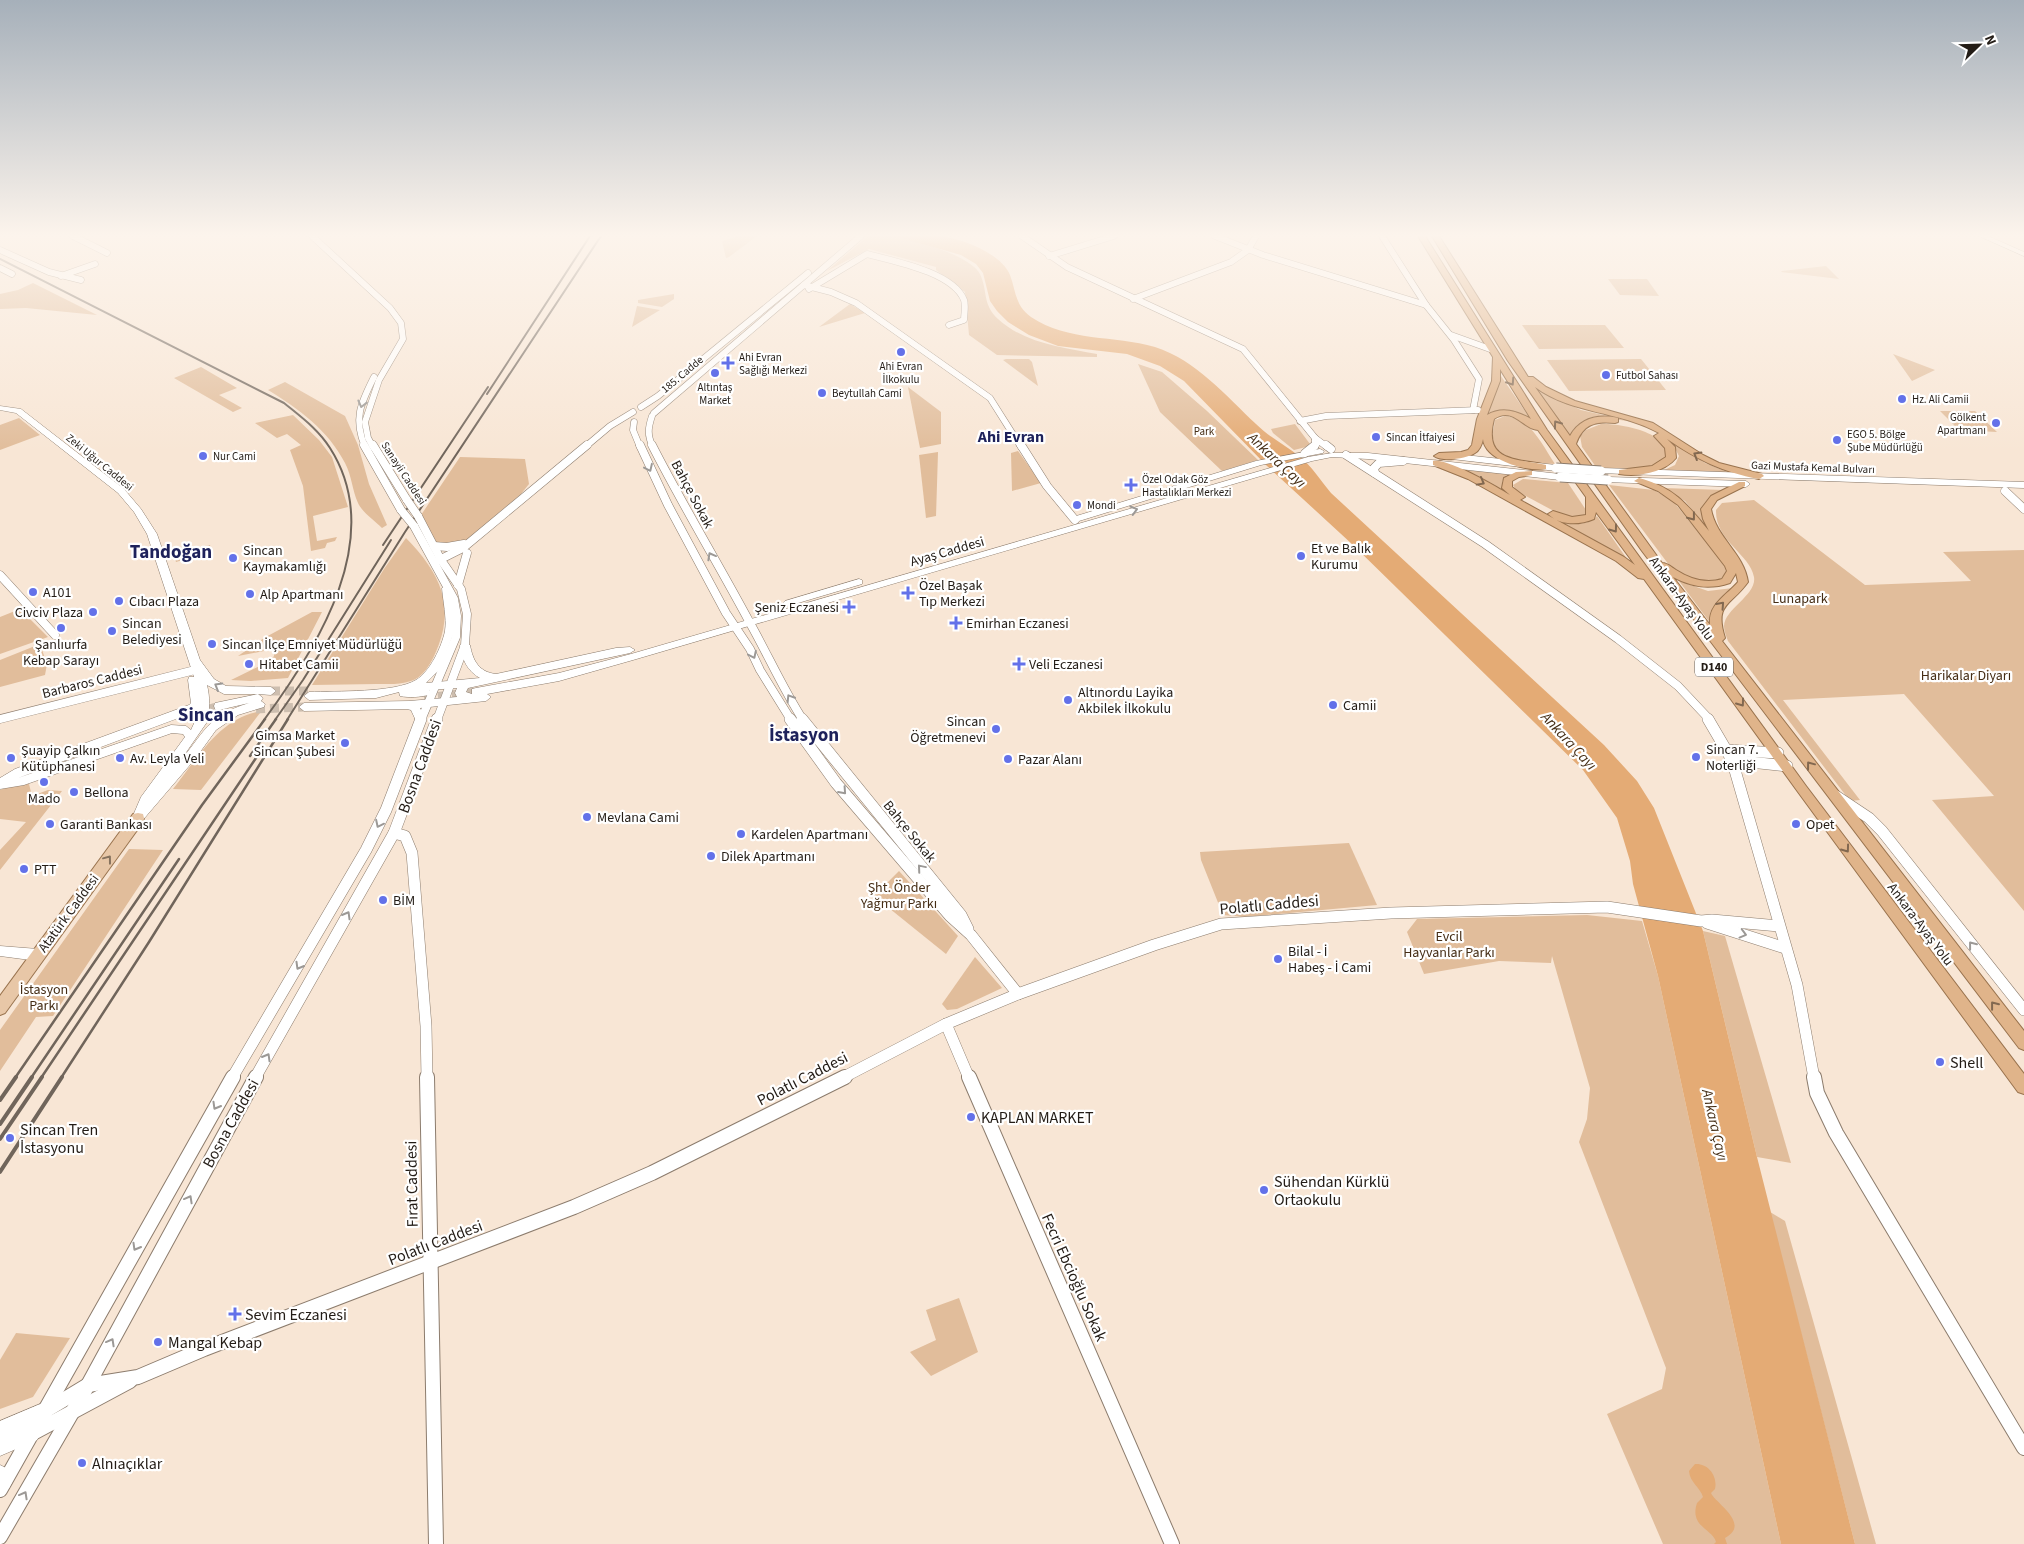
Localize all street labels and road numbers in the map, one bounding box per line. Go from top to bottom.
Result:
street label: 185. Cadde [658,352,707,396]
street label: Zeki Uğur Caddesi [63,430,137,494]
street label: Sanayii Caddesi [378,439,430,508]
street label: Bahçe Sokak [666,457,718,532]
street label: Gazi Mustafa Kemal Bulvarı [1751,458,1875,477]
street label: Ayaş Caddesi [908,532,987,572]
street label: Ankara-Ayaş Yolu [1644,553,1718,645]
road number: D140 [1695,658,1733,676]
street label: Barbaros Caddesi [40,660,144,704]
street label: Bosna Caddesi [393,716,447,816]
street label: Bahçe Sokak [878,796,941,867]
street label: Atatürk Caddesi [34,870,104,957]
street label: Ankara-Ayaş Yolu [1882,879,1958,970]
street label: Polatlı Caddesi [1219,890,1320,920]
street label: Polatlı Caddesi [753,1047,852,1111]
street label: Bosna Caddesi [197,1075,264,1172]
street label: Fırat Caddesi [400,1140,424,1228]
street label: Fecri Ebcioğlu Sokak [1036,1210,1112,1345]
street label: Polatlı Caddesi [385,1215,486,1271]

